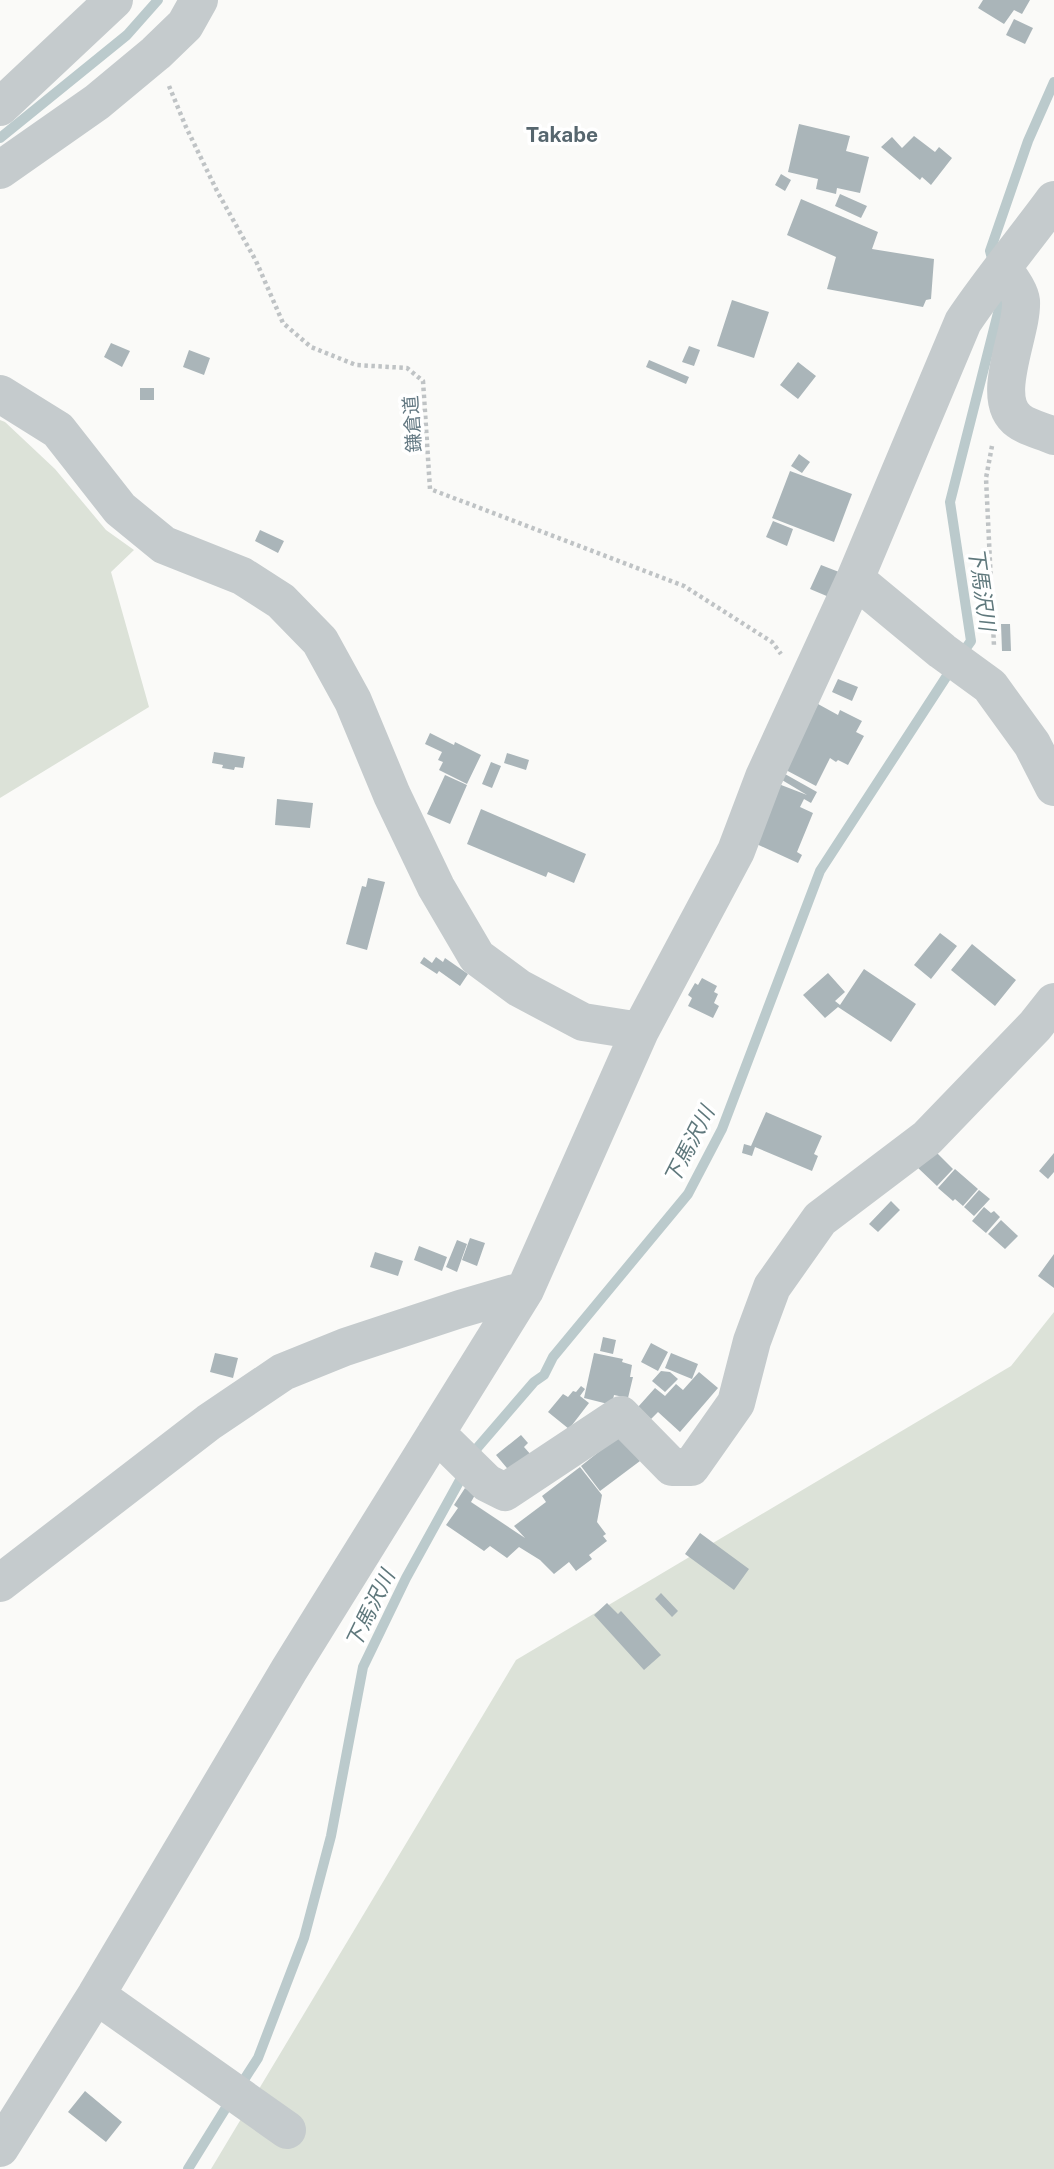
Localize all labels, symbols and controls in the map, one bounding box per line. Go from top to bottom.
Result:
district label: Takabe [526,122,598,147]
street label: 鎌倉道 [399,395,425,453]
water label: 下馬沢川 [964,546,1001,634]
water label: 下馬沢川 [659,1100,720,1188]
water label: 下馬沢川 [340,1564,401,1652]

